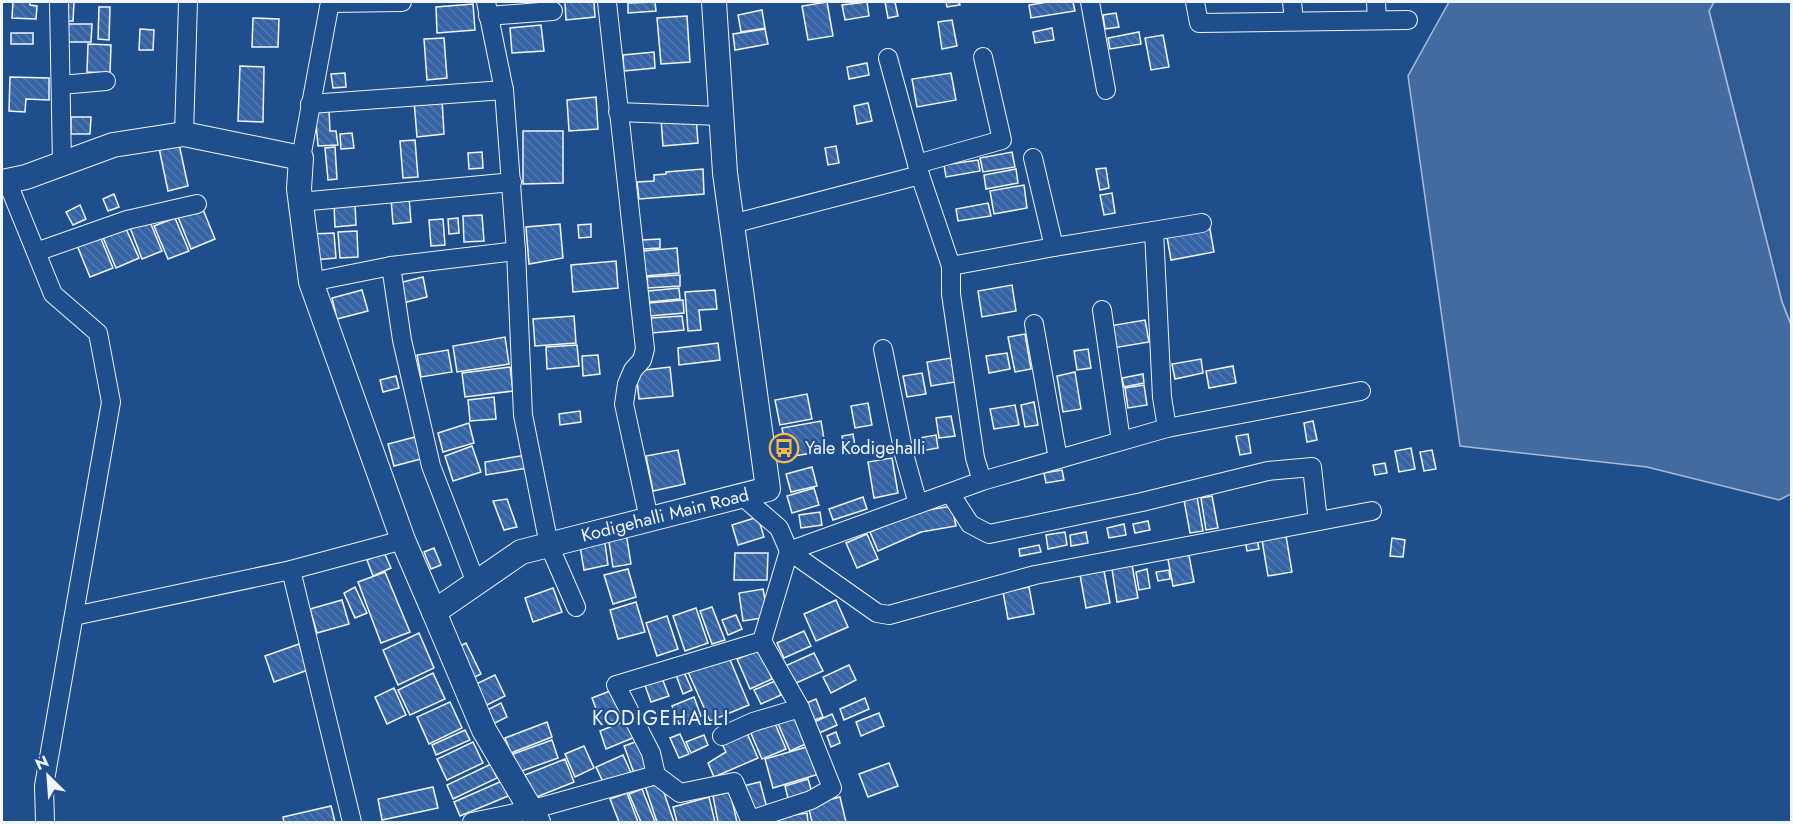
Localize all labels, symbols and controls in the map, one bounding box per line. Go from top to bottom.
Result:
bus stop icon: Yale Kodigehalli [768,432,800,464]
place label: Yale Kodigehalli [805,435,926,461]
street label: Kodigehalli Main Road [578,482,752,548]
district label: KODIGEHALLI [592,704,730,733]
north arrow [18,746,78,806]
text: N [31,750,52,776]

